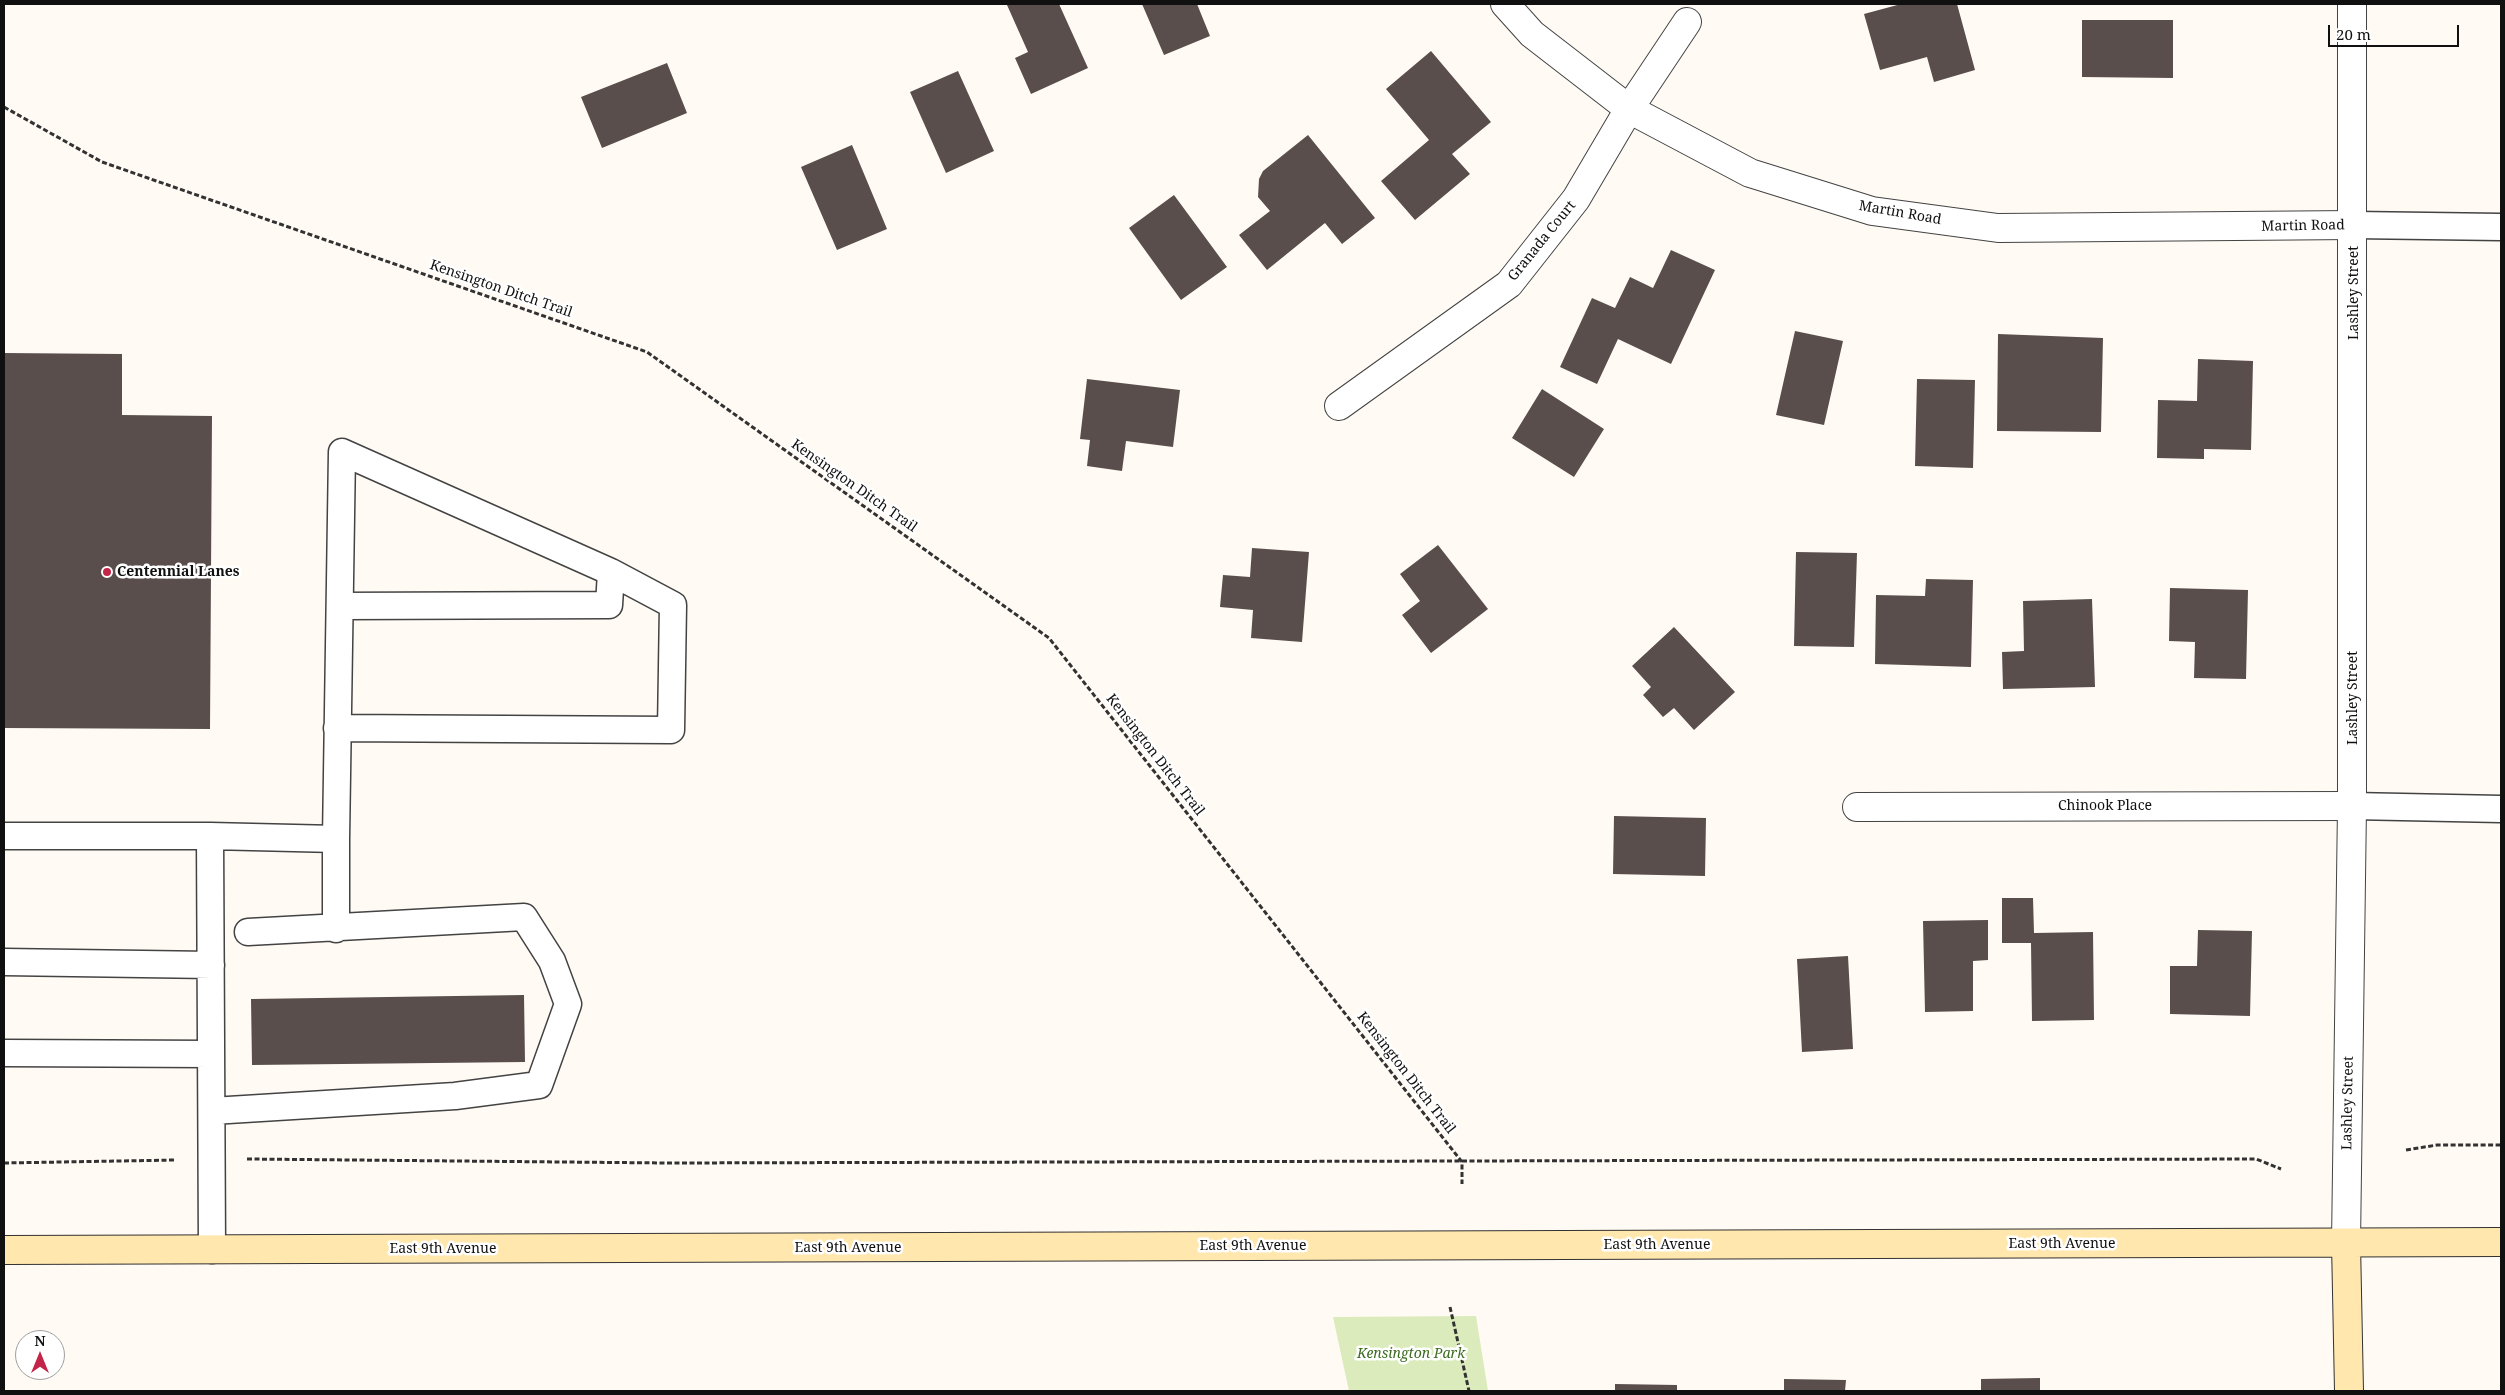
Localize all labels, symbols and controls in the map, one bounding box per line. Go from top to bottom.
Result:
scale bar [2330,15,2461,47]
text: 20 m [2336,24,2371,44]
street label: Martin Road [1857,197,1943,229]
street label: Granada Court [1505,198,1579,284]
street label: Martin Road [2261,217,2345,235]
street label: Lashley Street [2346,246,2362,340]
street label: Kensington Ditch Trail [428,257,574,321]
street label: Kensington Ditch Trail [788,436,920,536]
place label: Centennial Lanes [117,564,240,580]
marker: Centennial Lanes [101,566,113,578]
street label: Lashley Street [2345,651,2361,745]
street label: Kensington Ditch Trail [1102,691,1208,819]
street label: Chinook Place [2058,798,2152,814]
street label: Kensington Ditch Trail [1353,1009,1459,1137]
street label: Lashley Street [2339,1056,2357,1150]
street label: East 9th Avenue [2009,1236,2115,1252]
street label: East 9th Avenue [1604,1237,1710,1253]
street label: East 9th Avenue [1200,1238,1306,1254]
street label: East 9th Avenue [795,1240,901,1256]
street label: East 9th Avenue [390,1241,496,1257]
north arrow [15,1330,65,1380]
text: N [34,1331,46,1350]
park label: Kensington Park [1357,1346,1465,1362]

